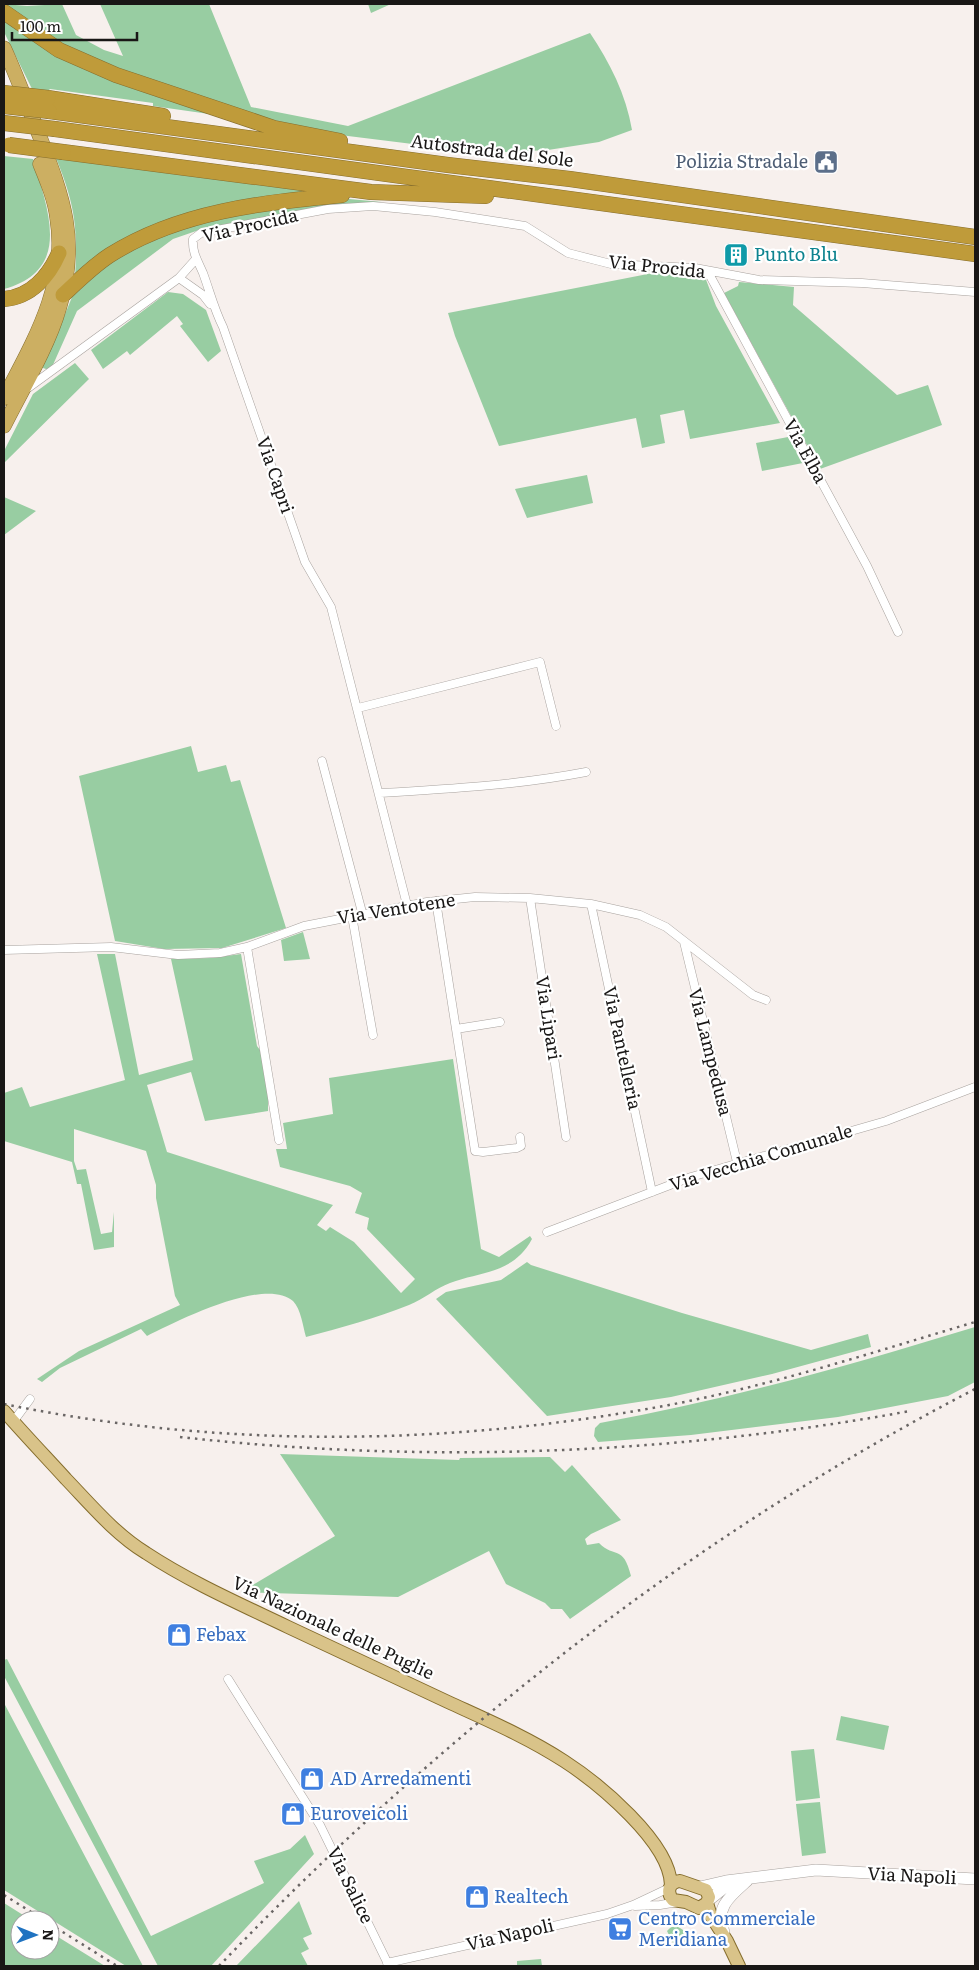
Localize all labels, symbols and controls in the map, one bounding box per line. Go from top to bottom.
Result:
scale bar [12,10,138,42]
text: 100 m [20,14,61,37]
street label: Autostrada del Sole [409,126,575,173]
place label: Polizia Stradale [675,147,808,174]
public building icon: Polizia Stradale [813,149,839,175]
street label: Via Procida [199,200,301,249]
place label: Punto Blu [754,240,838,267]
building icon: Punto Blu [723,242,749,268]
street label: Via Procida [607,247,707,284]
street label: Via Elba [777,413,835,488]
street label: Via Capri [251,432,302,517]
street label: Via Ventotene [335,885,457,930]
street label: Via Lipari [530,974,569,1062]
street label: Via Pantelleria [597,983,650,1112]
street label: Via Lampedusa [683,985,740,1119]
street label: Via Vecchia Comunale [666,1116,856,1197]
street label: Via Nazionale delle Puglie [228,1568,439,1685]
place label: Febax [196,1620,247,1647]
shop icon: Febax [166,1622,192,1648]
place label: AD Arredamenti [330,1764,471,1791]
shop icon: AD Arredamenti [299,1766,325,1792]
place label: Euroveicoli [310,1799,408,1826]
shop icon: Euroveicoli [280,1801,306,1827]
street label: Via Salice [321,1841,382,1928]
street label: Via Napoli [867,1859,957,1890]
place label: Realtech [494,1882,569,1909]
shop icon: Realtech [464,1884,490,1910]
place label: Centro Commerciale Meridiana [638,1904,815,1952]
north arrow [10,1910,60,1960]
street label: Via Napoli [463,1910,556,1957]
supermarket icon: Centro Commerciale Meridiana [607,1916,633,1942]
text: N [39,1929,59,1942]

